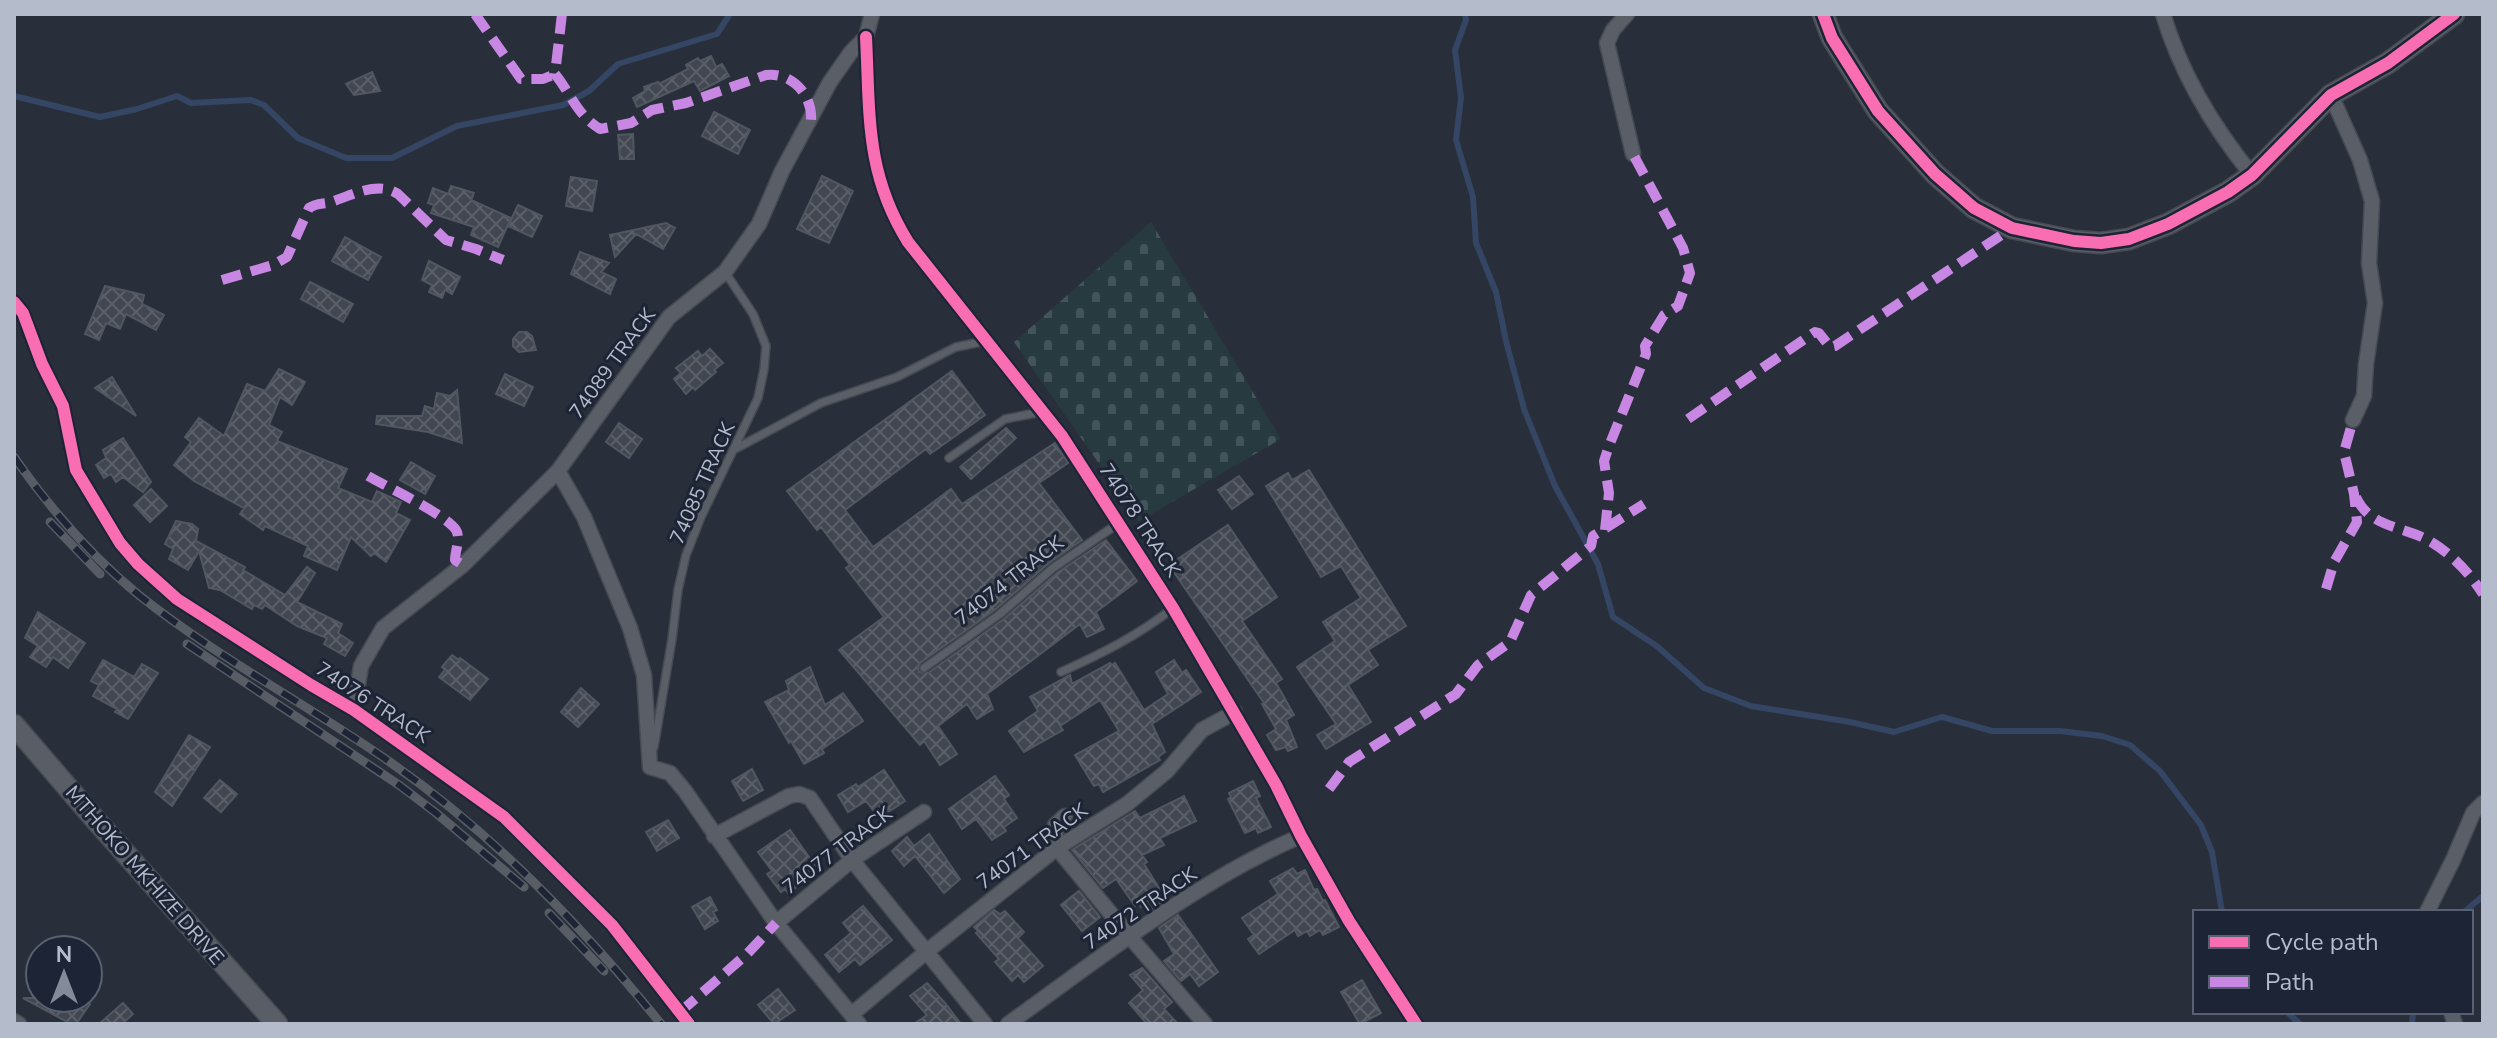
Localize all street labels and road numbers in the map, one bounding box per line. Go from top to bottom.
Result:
street label: 74089 TRACK [563,302,662,424]
street label: 74085 TRACK [664,418,742,548]
street label: 74078 TRACK [1093,458,1187,583]
street label: 74074 TRACK [950,529,1069,631]
street label: 74076 TRACK [311,656,435,750]
street label: MTHOKO MKHIZE DRIVE [59,780,230,971]
street label: 74071 TRACK [972,797,1093,896]
street label: 74077 TRACK [777,800,898,900]
street label: 74072 TRACK [1079,860,1202,956]

